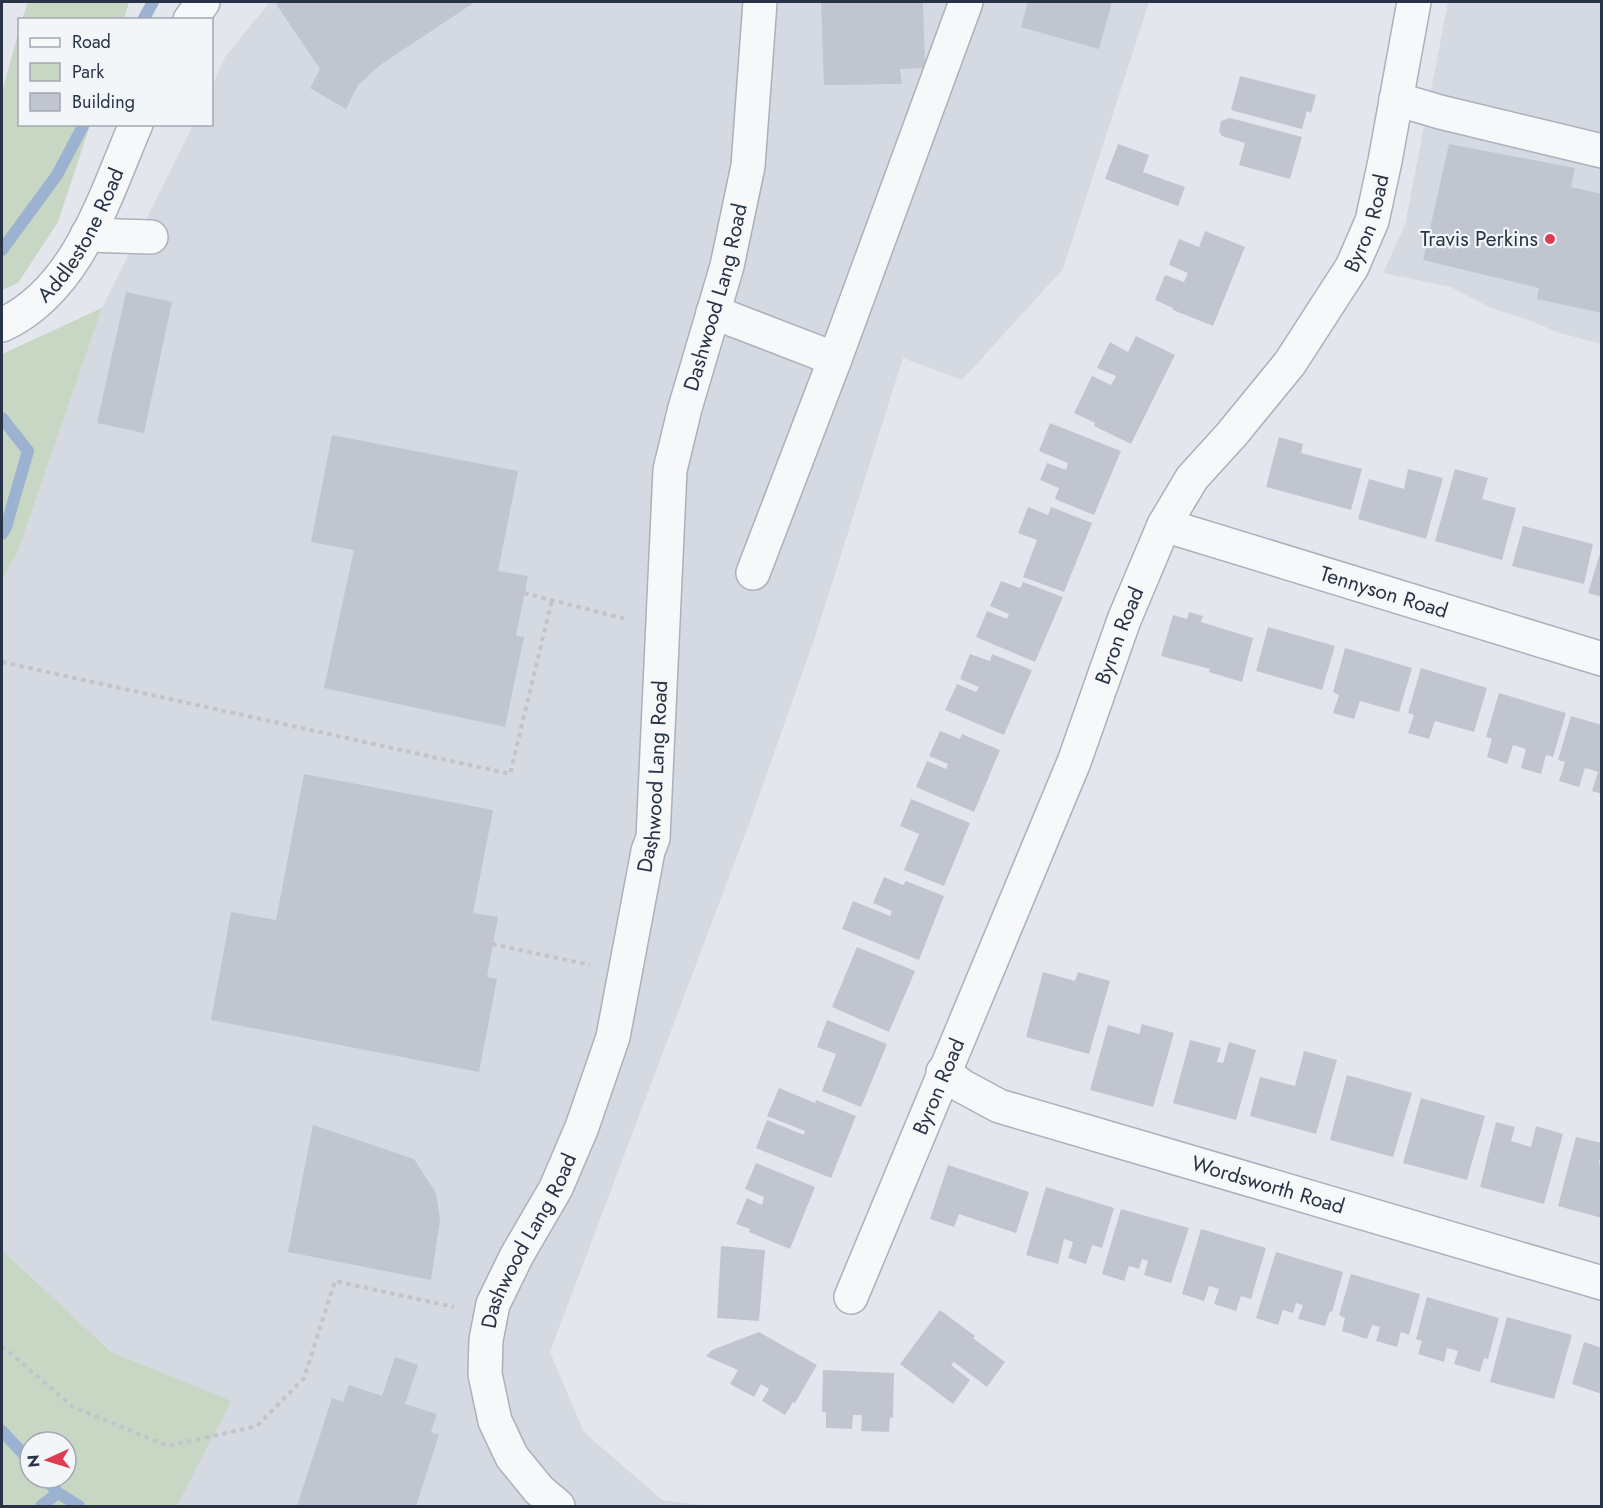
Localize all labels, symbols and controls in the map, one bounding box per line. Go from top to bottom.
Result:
legend [18,18,213,126]
text: Road [72,29,111,55]
text: Park [72,59,104,85]
text: Building [72,89,135,115]
street label: Addlestone Road [30,163,131,310]
street label: Byron Road [1337,171,1397,277]
street label: Dashwood Lang Road [676,201,755,395]
place label: Travis Perkins [1420,224,1538,254]
marker: Travis Perkins [1543,232,1557,246]
street label: Tennyson Road [1316,559,1452,626]
street label: Byron Road [1088,582,1151,688]
street label: Dashwood Lang Road [629,680,675,875]
street label: Byron Road [905,1034,972,1139]
street label: Wordsworth Road [1188,1148,1348,1222]
street label: Dashwood Lang Road [474,1149,584,1331]
north arrow [18,1430,78,1490]
text: N [22,1454,45,1468]

